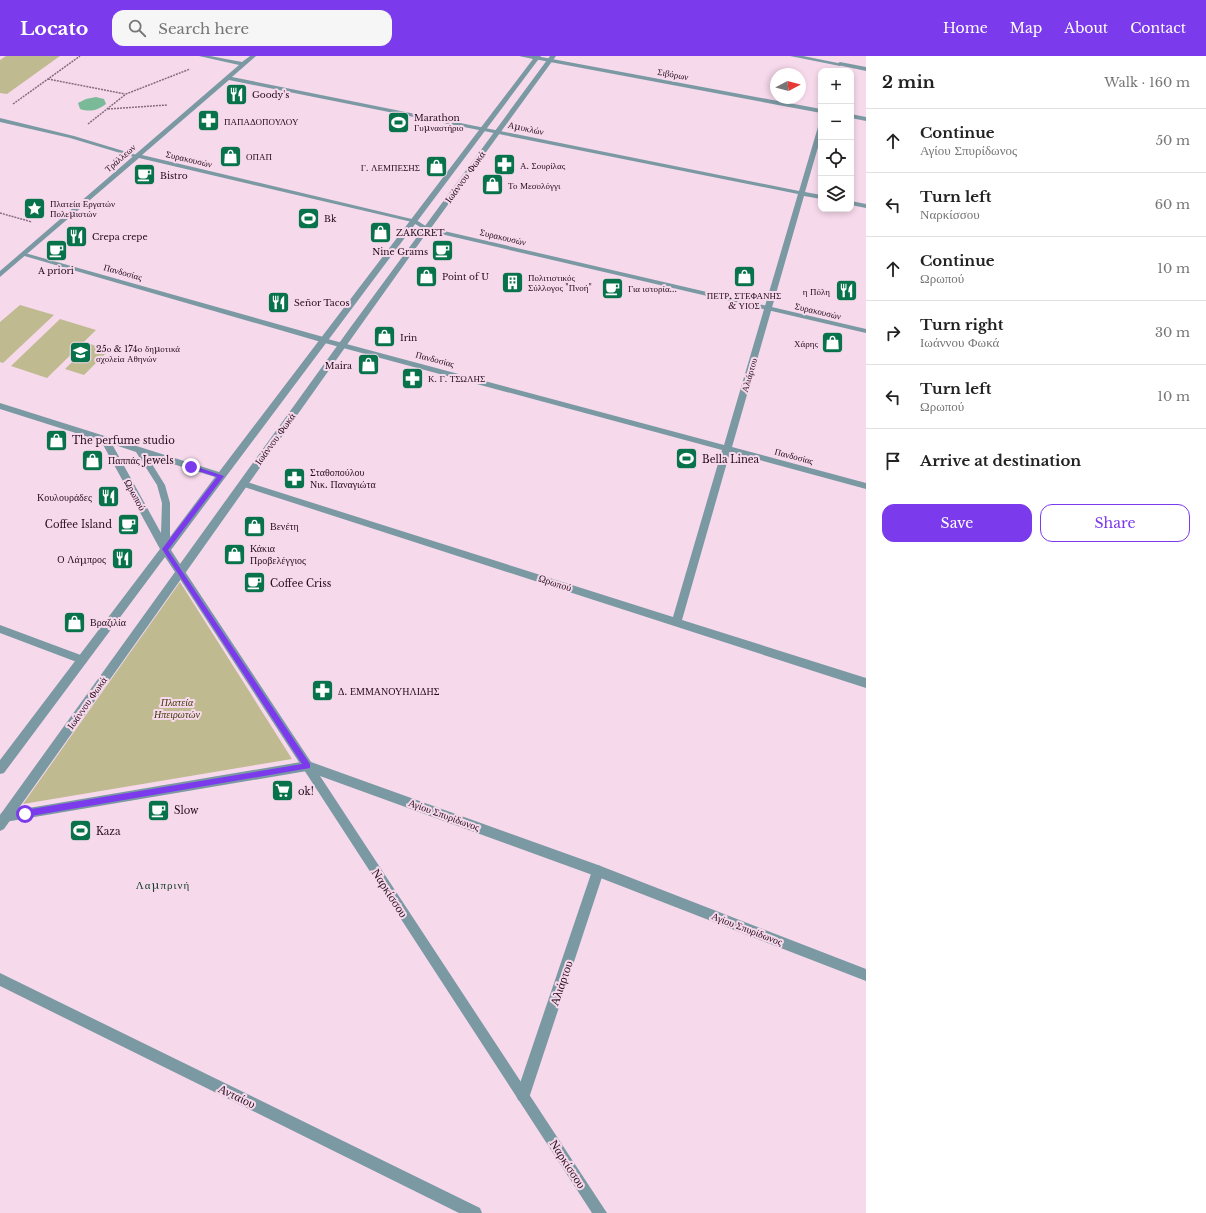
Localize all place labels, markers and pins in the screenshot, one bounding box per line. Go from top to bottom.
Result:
restaurant icon: Goody's [224,81,250,107]
place label: Goody's [252,89,289,100]
pharmacy icon: ΠΑΠΑΔΟΠΟΥΛΟΥ [195,108,221,134]
sports icon: Marathon Γυμναστήριο [386,109,412,135]
place label: Marathon Γυμναστήριο [414,112,464,133]
place label: ΠΑΠΑΔΟΠΟΥΛΟΥ [224,116,299,127]
shop icon: ΟΠΑΠ [218,143,244,169]
place label: ΟΠΑΠ [246,151,272,162]
pharmacy icon: Α. Σουρίλας [492,152,518,178]
shop icon: Γ. ΛΕΜΠΕΣΗΣ [423,154,449,180]
place label: Α. Σουρίλας [520,160,566,171]
cafe icon: Bistro [132,162,158,188]
place label: Γ. ΛΕΜΠΕΣΗΣ [361,162,420,173]
place label: Bistro [160,170,188,181]
shop icon: Το Μεσολόγγι [479,172,505,198]
place label: Το Μεσολόγγι [508,180,561,191]
place icon: Πλατεία Εργατών Πολεμιστών [22,195,48,221]
place label: Πλατεία Εργατών Πολεμιστών [50,198,115,219]
sports icon: Bk [296,205,322,231]
place label: Bk [324,213,337,224]
shop icon: ZAKCRET [368,219,394,245]
restaurant icon: Crepa crepe [64,223,90,249]
place label: ZAKCRET [396,227,445,238]
place label: Crepa crepe [92,231,148,242]
cafe icon: A priori [43,238,69,264]
cafe icon: Nine Grams [430,238,456,264]
place label: Nine Grams [372,246,428,257]
shop icon: Point of U [414,263,440,289]
shop icon: ΠΕΤΡ. ΣΤΕΦΑΝΗΣ & ΥΙΟΣ [731,263,757,289]
place label: A priori [37,265,74,276]
building icon: Πολιτιστικός Σύλλογος "Πνοή" [499,269,525,295]
place label: Point of U [442,271,489,282]
place label: Πολιτιστικός Σύλλογος "Πνοή" [528,272,592,293]
cafe icon: Για ιστορία... [599,275,625,301]
restaurant icon: η Πόλη [833,278,859,304]
place label: Για ιστορία... [628,283,677,294]
place label: η Πόλη [803,286,830,297]
restaurant icon: Señor Tacos [266,289,292,315]
place label: ΠΕΤΡ. ΣΤΕΦΑΝΗΣ & ΥΙΟΣ [707,290,781,311]
place label: Señor Tacos [294,297,350,308]
shop icon: Irin [372,324,398,350]
shop icon: Χάρης [820,330,846,356]
place label: Irin [400,332,417,343]
place label: Χάρης [794,338,818,349]
school or university icon: 25ο & 174ο δημοτικά σχολεία Αθηνών [67,340,93,366]
place label: 25ο & 174ο δημοτικά σχολεία Αθηνών [96,343,180,364]
shop icon: Maira [355,352,381,378]
place label: Maira [325,360,352,371]
pharmacy icon: Κ. Γ. ΤΣΩΛΗΣ [400,365,426,391]
place label: Κ. Γ. ΤΣΩΛΗΣ [428,373,485,384]
shop icon: The perfume studio [43,427,69,453]
place label: The perfume studio [72,434,175,447]
sports icon: Bella Linea [674,446,700,472]
shop icon: Παππάς Jewels [80,447,106,473]
place label: Bella Linea [702,453,760,466]
place label: Παππάς Jewels [108,454,174,467]
pharmacy icon: Σταθοπούλου Νικ. Παναγιώτα [281,465,307,491]
place label: Σταθοπούλου Νικ. Παναγιώτα [310,466,376,491]
restaurant icon: Κουλουράδες [95,484,121,510]
place label: Κουλουράδες [37,491,92,504]
cafe icon: Coffee Island [115,511,141,537]
shop icon: Βενέτη [242,513,268,539]
place label: Coffee Island [45,518,112,531]
place label: Βενέτη [270,520,299,533]
shop icon: Κάκια Προβελέγγιος [222,541,248,567]
place label: Κάκια Προβελέγγιος [250,542,306,567]
restaurant icon: Ο Λάμπρος [109,546,135,572]
place label: Ο Λάμπρος [57,553,106,566]
cafe icon: Coffee Criss [241,570,267,596]
place label: Coffee Criss [270,577,332,590]
shop icon: Βραζιλία [62,609,88,635]
place label: Βραζιλία [90,616,127,629]
pharmacy icon: Δ. ΕΜΜΑΝΟΥΗΛΙΔΗΣ [310,678,336,704]
place label: Δ. ΕΜΜΑΝΟΥΗΛΙΔΗΣ [338,685,440,698]
supermarket icon: ok! [269,778,295,804]
place label: ok! [298,785,314,798]
cafe icon: Slow [145,797,171,823]
place label: Slow [174,804,199,817]
sports icon: Kaza [68,818,94,844]
place label: Kaza [96,825,121,838]

